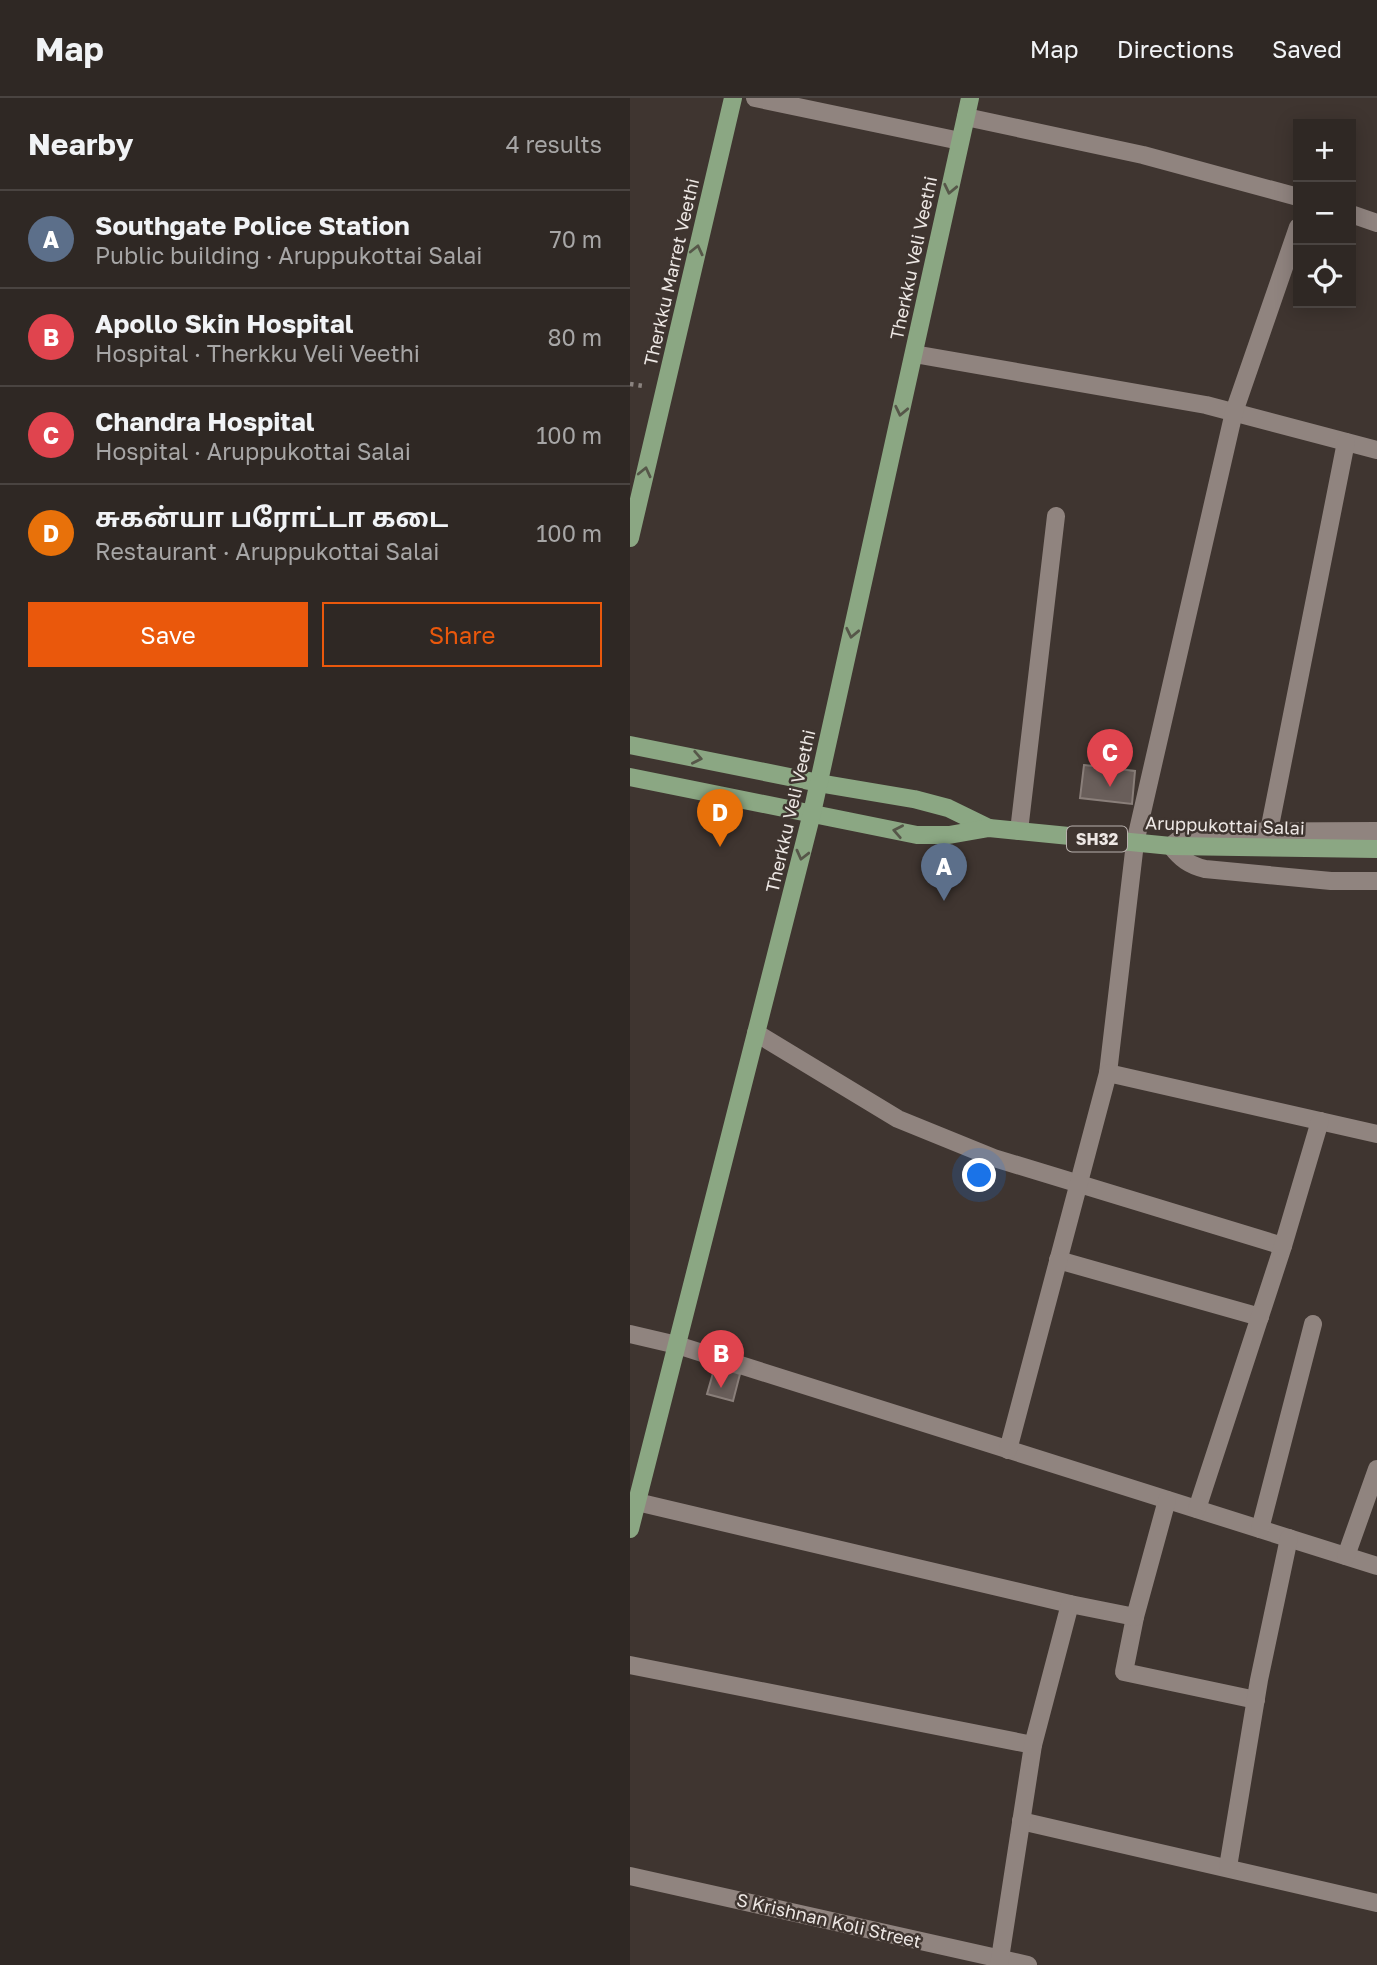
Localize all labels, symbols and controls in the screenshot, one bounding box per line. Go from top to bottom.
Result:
text: Map [35,29,104,68]
text: Map [1030,34,1079,63]
text: Directions [1117,34,1234,63]
text: Saved [1272,34,1342,63]
map controls [1293,119,1356,308]
button: + [1293,119,1356,182]
text: Nearby [28,126,133,162]
text: 4 results [506,130,602,158]
street label: Therkku Veli Veethi [885,174,941,342]
street label: Therkku Marret Veethi [639,176,703,368]
one-way arrow [944,182,958,194]
button: − [1293,182,1356,245]
text: Southgate Police Station [95,210,410,241]
text: A [43,225,59,253]
text: 70 m [549,225,602,253]
text: Public building · Aruppukottai Salai [95,241,482,269]
one-way arrow [689,244,703,256]
button: locate [1293,245,1356,308]
text: Apollo Skin Hospital [95,308,354,339]
text: B [43,323,59,351]
text: 80 m [548,323,602,351]
text: Hospital · Therkku Veli Veethi [95,339,420,367]
one-way arrow [895,405,910,417]
text: Chandra Hospital [95,406,315,437]
text: C [43,421,59,449]
text: 100 m [536,421,602,449]
text: Hospital · Aruppukottai Salai [95,437,411,465]
one-way arrow [637,466,652,478]
text: சுகன்யா பரோட்டா கடை [95,502,448,533]
text: D [43,519,59,547]
text: 100 m [536,519,602,547]
text: Restaurant · Aruppukottai Salai [95,537,439,565]
button: Save [28,602,308,667]
button: Share [322,602,602,667]
one-way arrow [846,627,861,639]
street label: Therkku Veli Veethi [761,727,819,895]
pin: C [1087,729,1133,787]
one-way arrow [691,750,703,765]
pin: D [697,789,743,847]
street label: Aruppukottai Salai [1145,811,1305,839]
one-way arrow [892,824,904,839]
road number: SH32 [1067,826,1127,852]
pin: A [921,843,967,901]
one-way arrow [796,849,810,861]
your location [962,1158,996,1192]
pin: B [698,1330,744,1388]
street label: S Krishnan Koli Street [734,1888,924,1952]

